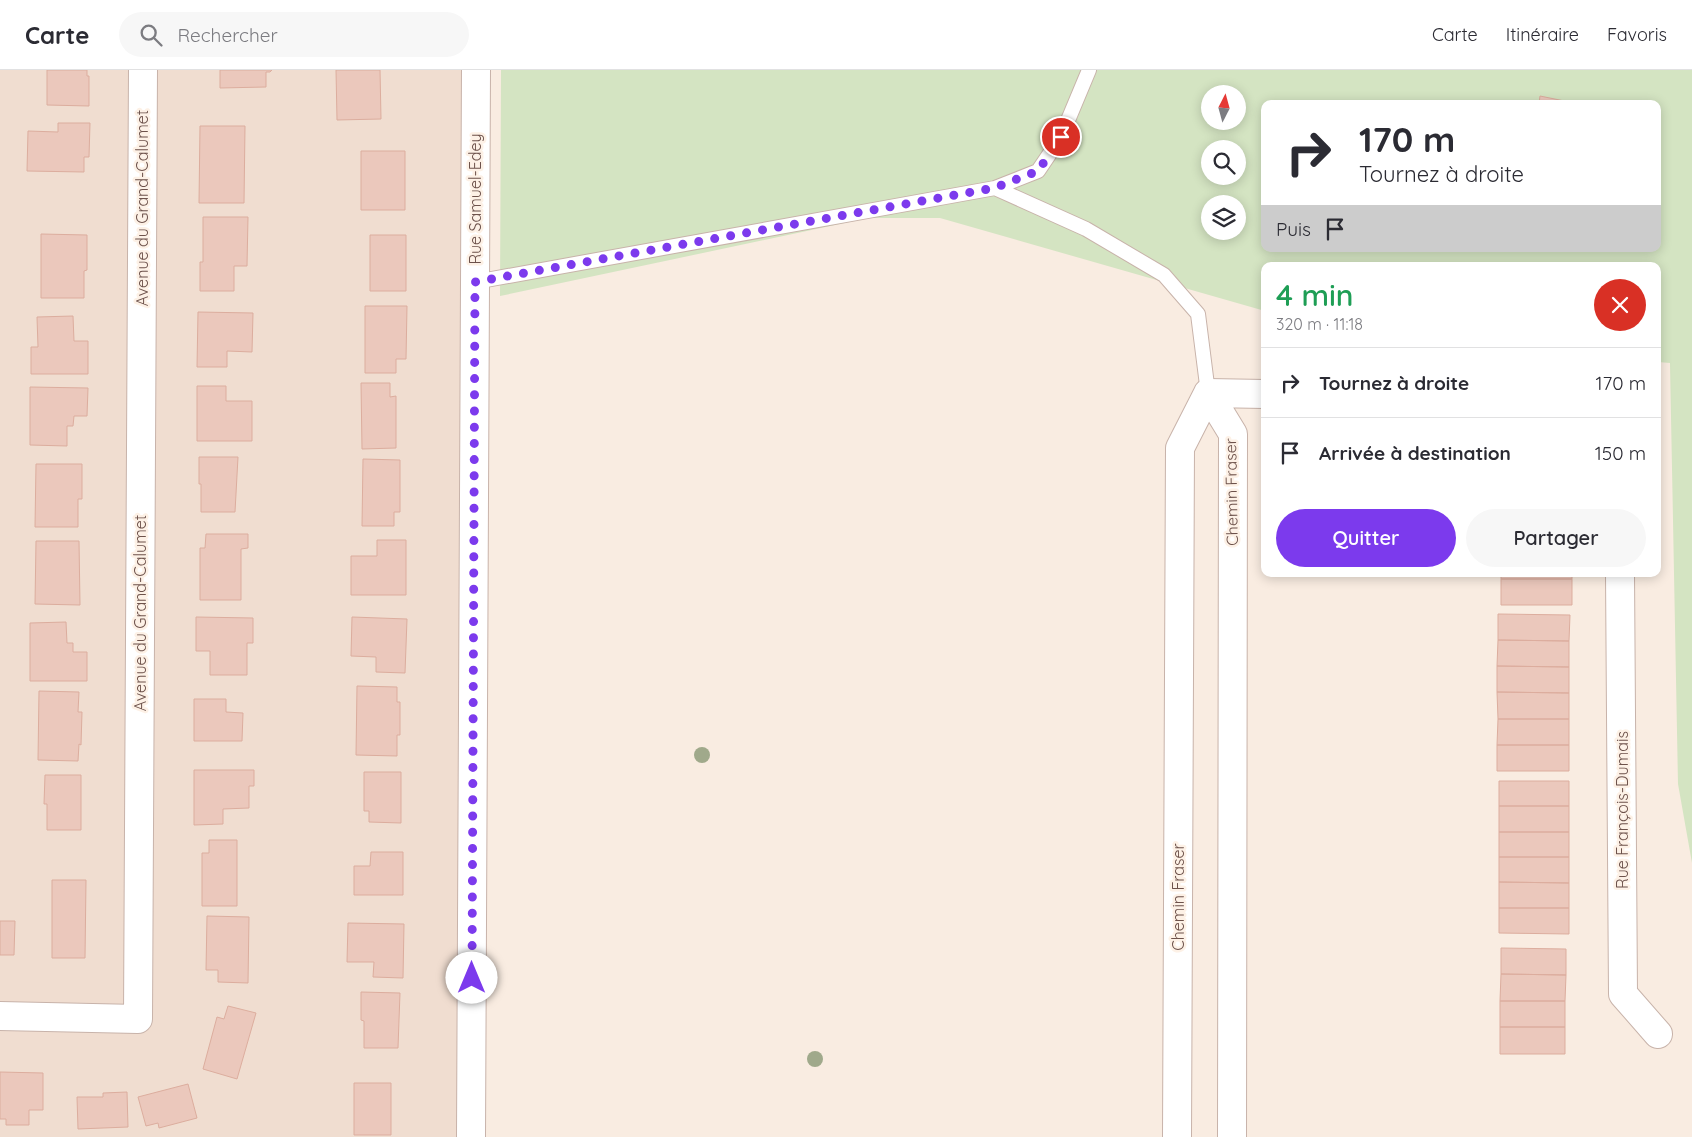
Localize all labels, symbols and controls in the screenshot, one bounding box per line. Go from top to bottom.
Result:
search box [119,12,469,57]
text: Carte [25,20,89,50]
icon: search [137,21,165,49]
text: Rechercher [177,23,278,47]
text: Carte [1432,23,1478,46]
text: Itinéraire [1506,23,1579,46]
text: Favoris [1607,23,1667,46]
north arrow [1201,85,1246,130]
map controls [1201,85,1246,240]
street label: Avenue du Grand-Calumet [132,110,152,306]
pin [1040,116,1082,158]
text: 170 m [1359,117,1455,161]
icon: right [1276,120,1341,185]
icon: arrive [1047,123,1075,151]
street label: Rue Samuel-Edey [465,133,485,265]
button: search [1201,140,1246,185]
text: Tournez à droite [1359,160,1524,188]
button: layers [1201,195,1246,240]
icon: arrive [1321,215,1349,243]
text: Puis [1276,217,1311,241]
text: 4 min [1276,276,1354,314]
button: close [1594,279,1646,331]
text: 320 m · 11:18 [1276,314,1363,334]
icon: right [1276,369,1304,397]
text: Tournez à droite [1319,371,1469,395]
text: 170 m [1595,371,1646,395]
street label: Chemin Fraser [1220,438,1242,546]
icon: arrive [1276,439,1304,467]
text: Arrivée à destination [1319,441,1511,465]
text: 150 m [1595,441,1646,465]
button: Quitter [1276,509,1456,567]
button: Partager [1466,509,1646,567]
street label: Avenue du Grand-Calumet [130,515,150,711]
street label: Rue François-Dumais [1612,731,1632,889]
street label: Chemin Fraser [1168,843,1188,951]
position arrow [445,951,497,1003]

